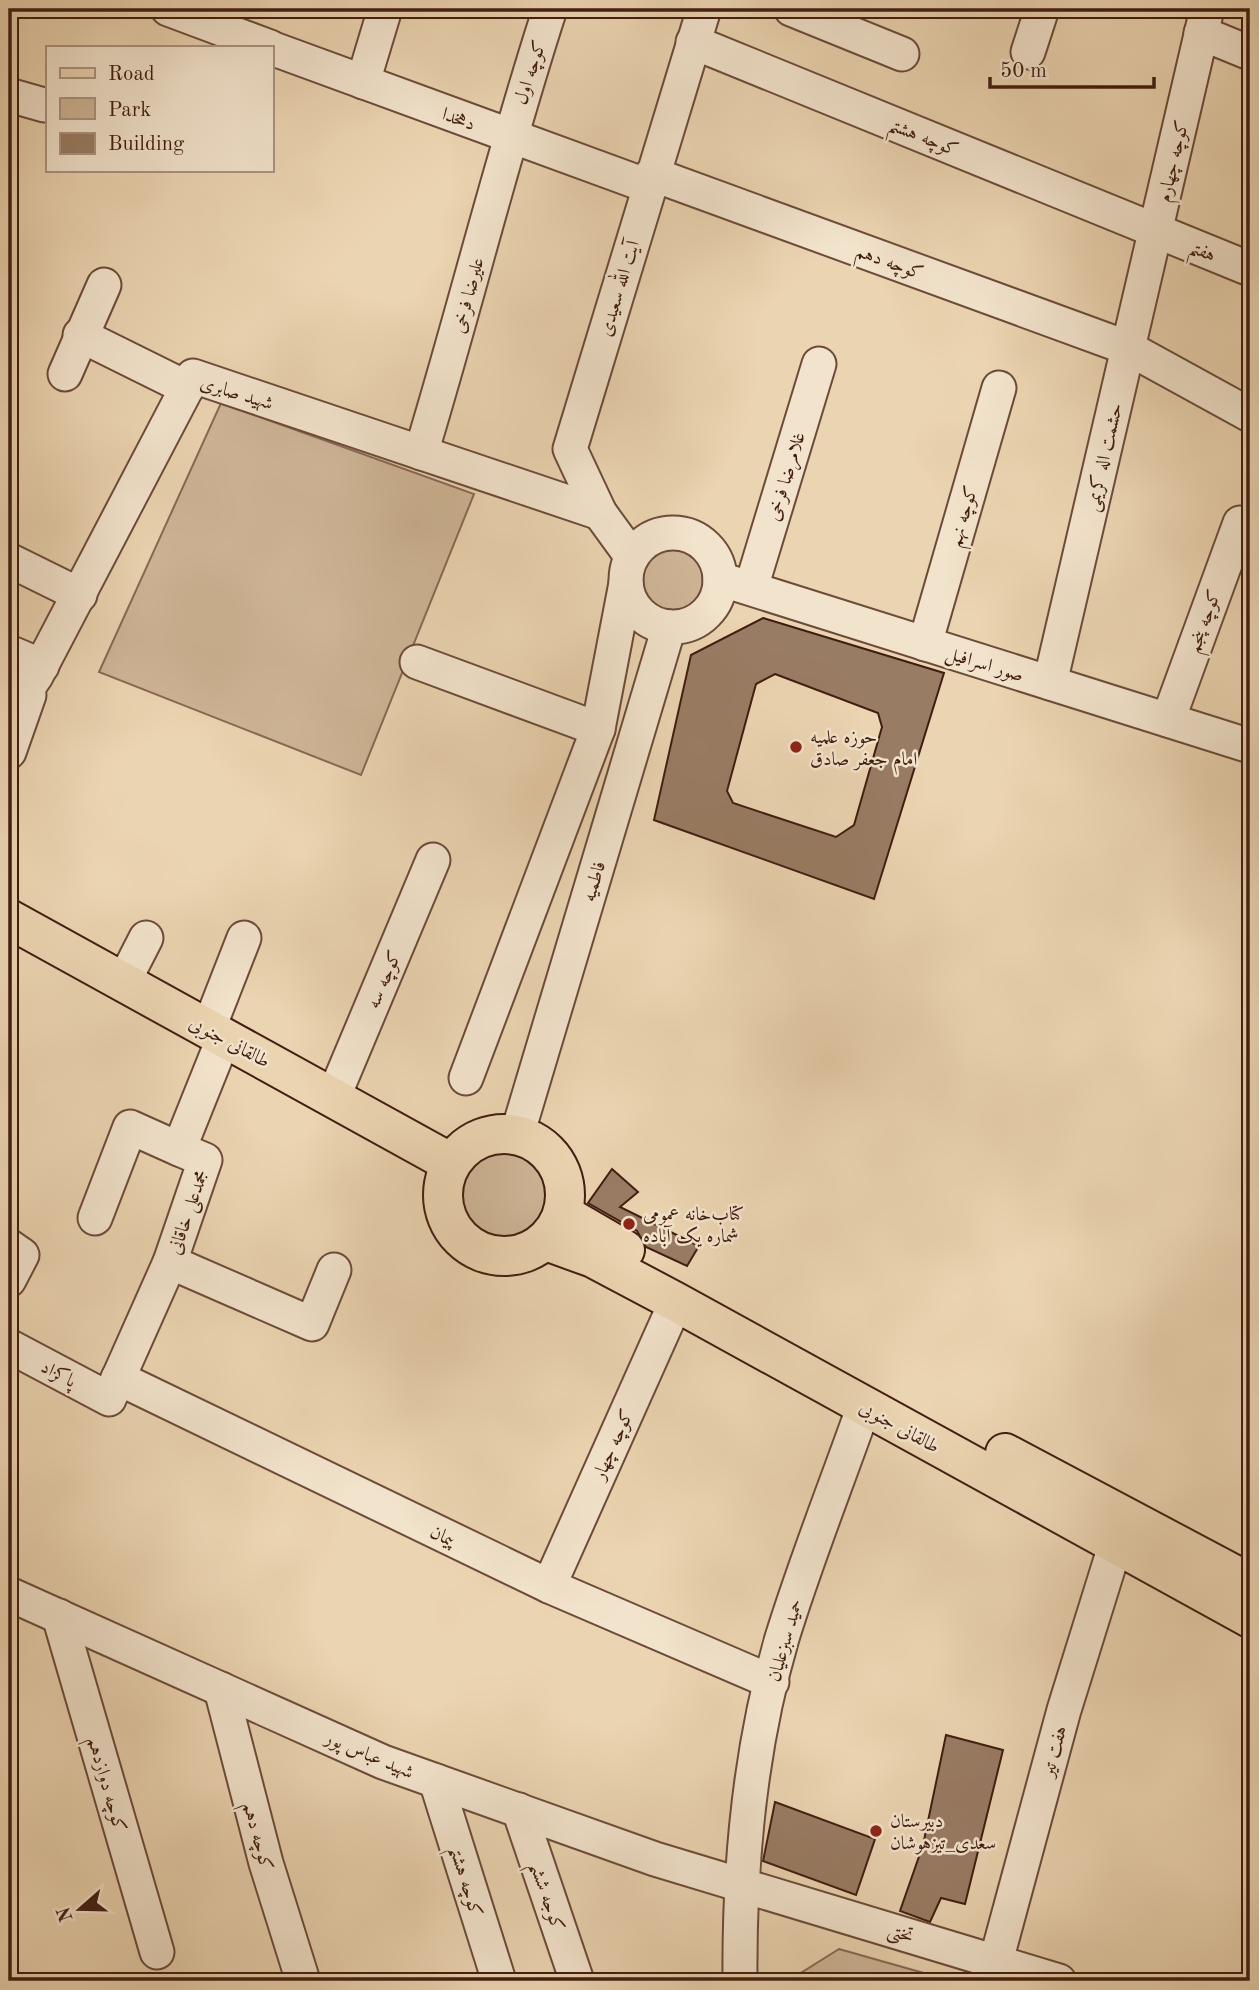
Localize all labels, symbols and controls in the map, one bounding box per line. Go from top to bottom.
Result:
street label: کوچه اول [511,38,553,108]
legend [46,46,273,172]
scale bar [990,46,1154,90]
text: 50 m [1000,61,1047,82]
text: Road [108,64,155,85]
text: Park [108,100,151,121]
street label: دهخدا [439,106,477,135]
street label: کوچه هشتم [883,115,961,168]
street label: کوچه چهارم [1155,119,1198,206]
text: Building [108,134,185,155]
street label: آیت الله سعیدی [590,235,644,339]
street label: هفتم [1183,239,1218,273]
street label: کوچه دهم [851,241,926,291]
street label: علیرضا فرخی [450,256,490,336]
street label: شهید صابری [197,374,275,415]
street label: حشمت اله کریمی [1082,401,1129,514]
street label: غلامرضا فرخی [765,430,812,524]
street label: کوچه نهم [946,483,989,552]
street label: کوچه پنجم [1184,587,1232,658]
street label: صور اسرافیل [942,645,1026,688]
place label: حوزه علمیه امام جعفر صادق [810,729,917,775]
marker: حوزه علمیه امام جعفر صادق [788,739,804,755]
street label: فاطمیه [580,859,611,904]
street label: کوچه سه [364,948,408,1013]
street label: طالقانی جنوبی [184,1014,272,1075]
street label: مجمدعلی خاقانی [166,1168,216,1258]
place label: کتاب‌خانه عمومی شماره یک آباده [643,1205,744,1248]
marker: کتاب‌خانه عمومی شماره یک آباده [621,1216,637,1232]
street label: پاکزاد [36,1356,81,1395]
street label: طالقانی جنوبی [854,1398,942,1461]
street label: کوچه چهار [589,1407,640,1486]
street label: پیمان [426,1523,458,1552]
street label: حمید سبزعلیان [766,1597,807,1684]
street label: هفت تیر [1039,1724,1071,1781]
street label: شهید عباس پور [319,1728,416,1785]
street label: کوچه دوازدهم [76,1735,129,1836]
street label: کوچه دهم [232,1800,276,1875]
place label: دبیرستان سعدی_تیزهوشان [890,1813,996,1855]
marker: دبیرستان سعدی_تیزهوشان [868,1823,884,1839]
street label: کوچه هشتم [437,1844,485,1922]
street label: کوجه ششم [517,1859,567,1936]
north arrow [46,1874,116,1944]
text: N [55,1903,78,1924]
street label: تختی [884,1921,916,1949]

